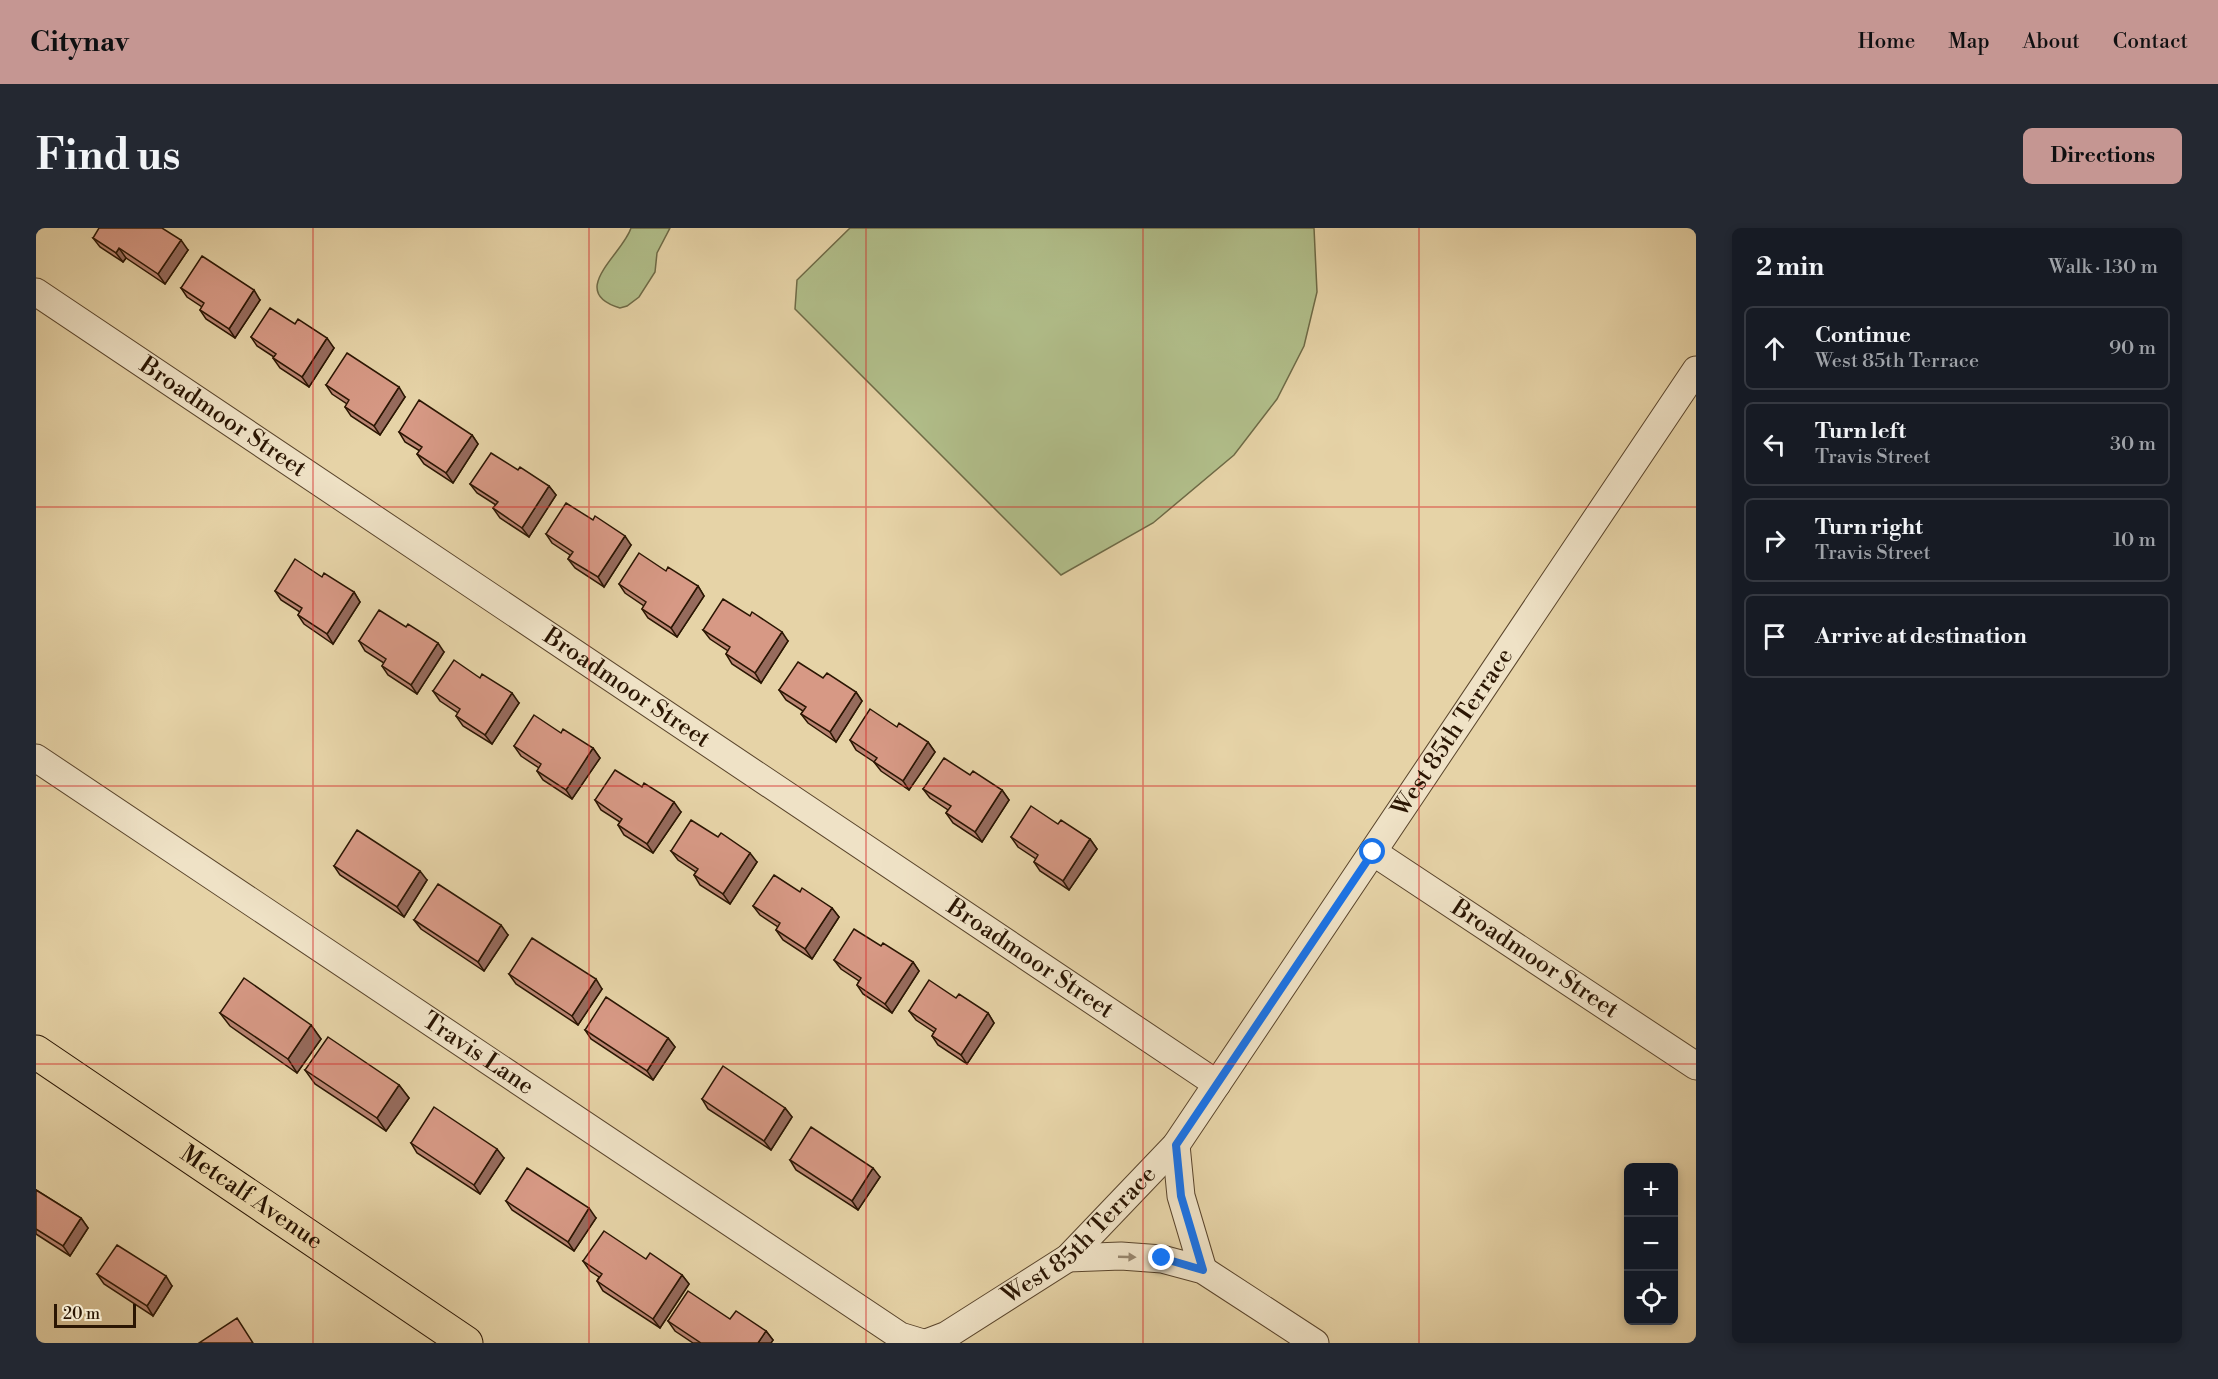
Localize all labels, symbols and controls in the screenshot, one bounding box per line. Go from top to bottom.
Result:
text: Citynav [30,25,129,60]
text: Home [1858,29,1915,55]
text: Map [1948,29,1990,55]
text: About [2023,29,2080,55]
text: Contact [2113,29,2188,55]
button: Directions [2023,128,2182,184]
text: Find us [36,130,180,183]
text: 2 min [1756,251,1824,283]
text: Walk · 130 m [2049,255,2158,280]
text: Continue [1815,322,1911,349]
icon: ahead [1758,332,1791,365]
text: 90 m [2109,336,2156,361]
text: West 85th Terrace [1815,349,1979,374]
street label: Broadmoor Street [133,350,313,484]
text: Turn left [1815,418,1906,445]
icon: left [1758,428,1791,461]
text: 30 m [2110,432,2156,457]
text: Travis Street [1815,445,1931,470]
text: Turn right [1815,514,1923,541]
icon: right [1758,524,1791,557]
text: 10 m [2113,528,2156,553]
text: Travis Street [1815,541,1931,566]
icon: arrive [1758,620,1791,653]
street label: Broadmoor Street [536,621,716,755]
text: Arrive at destination [1815,623,2027,650]
street label: West 85th Terrace [1385,642,1520,823]
route start [1359,838,1385,864]
street label: Broadmoor Street [940,891,1120,1026]
street label: Broadmoor Street [1444,892,1625,1026]
street label: Travis Lane [417,1006,540,1102]
street label: Metcalf Avenue [174,1139,328,1257]
street label: West 85th Terrace [996,1160,1163,1312]
map controls [1624,1163,1678,1325]
button: + [1624,1163,1678,1217]
button: − [1624,1217,1678,1271]
route end [1148,1244,1174,1270]
one-way arrow [1117,1252,1136,1261]
button: locate [1624,1271,1678,1325]
scale bar [54,1301,136,1328]
text: 20 m [63,1304,100,1324]

